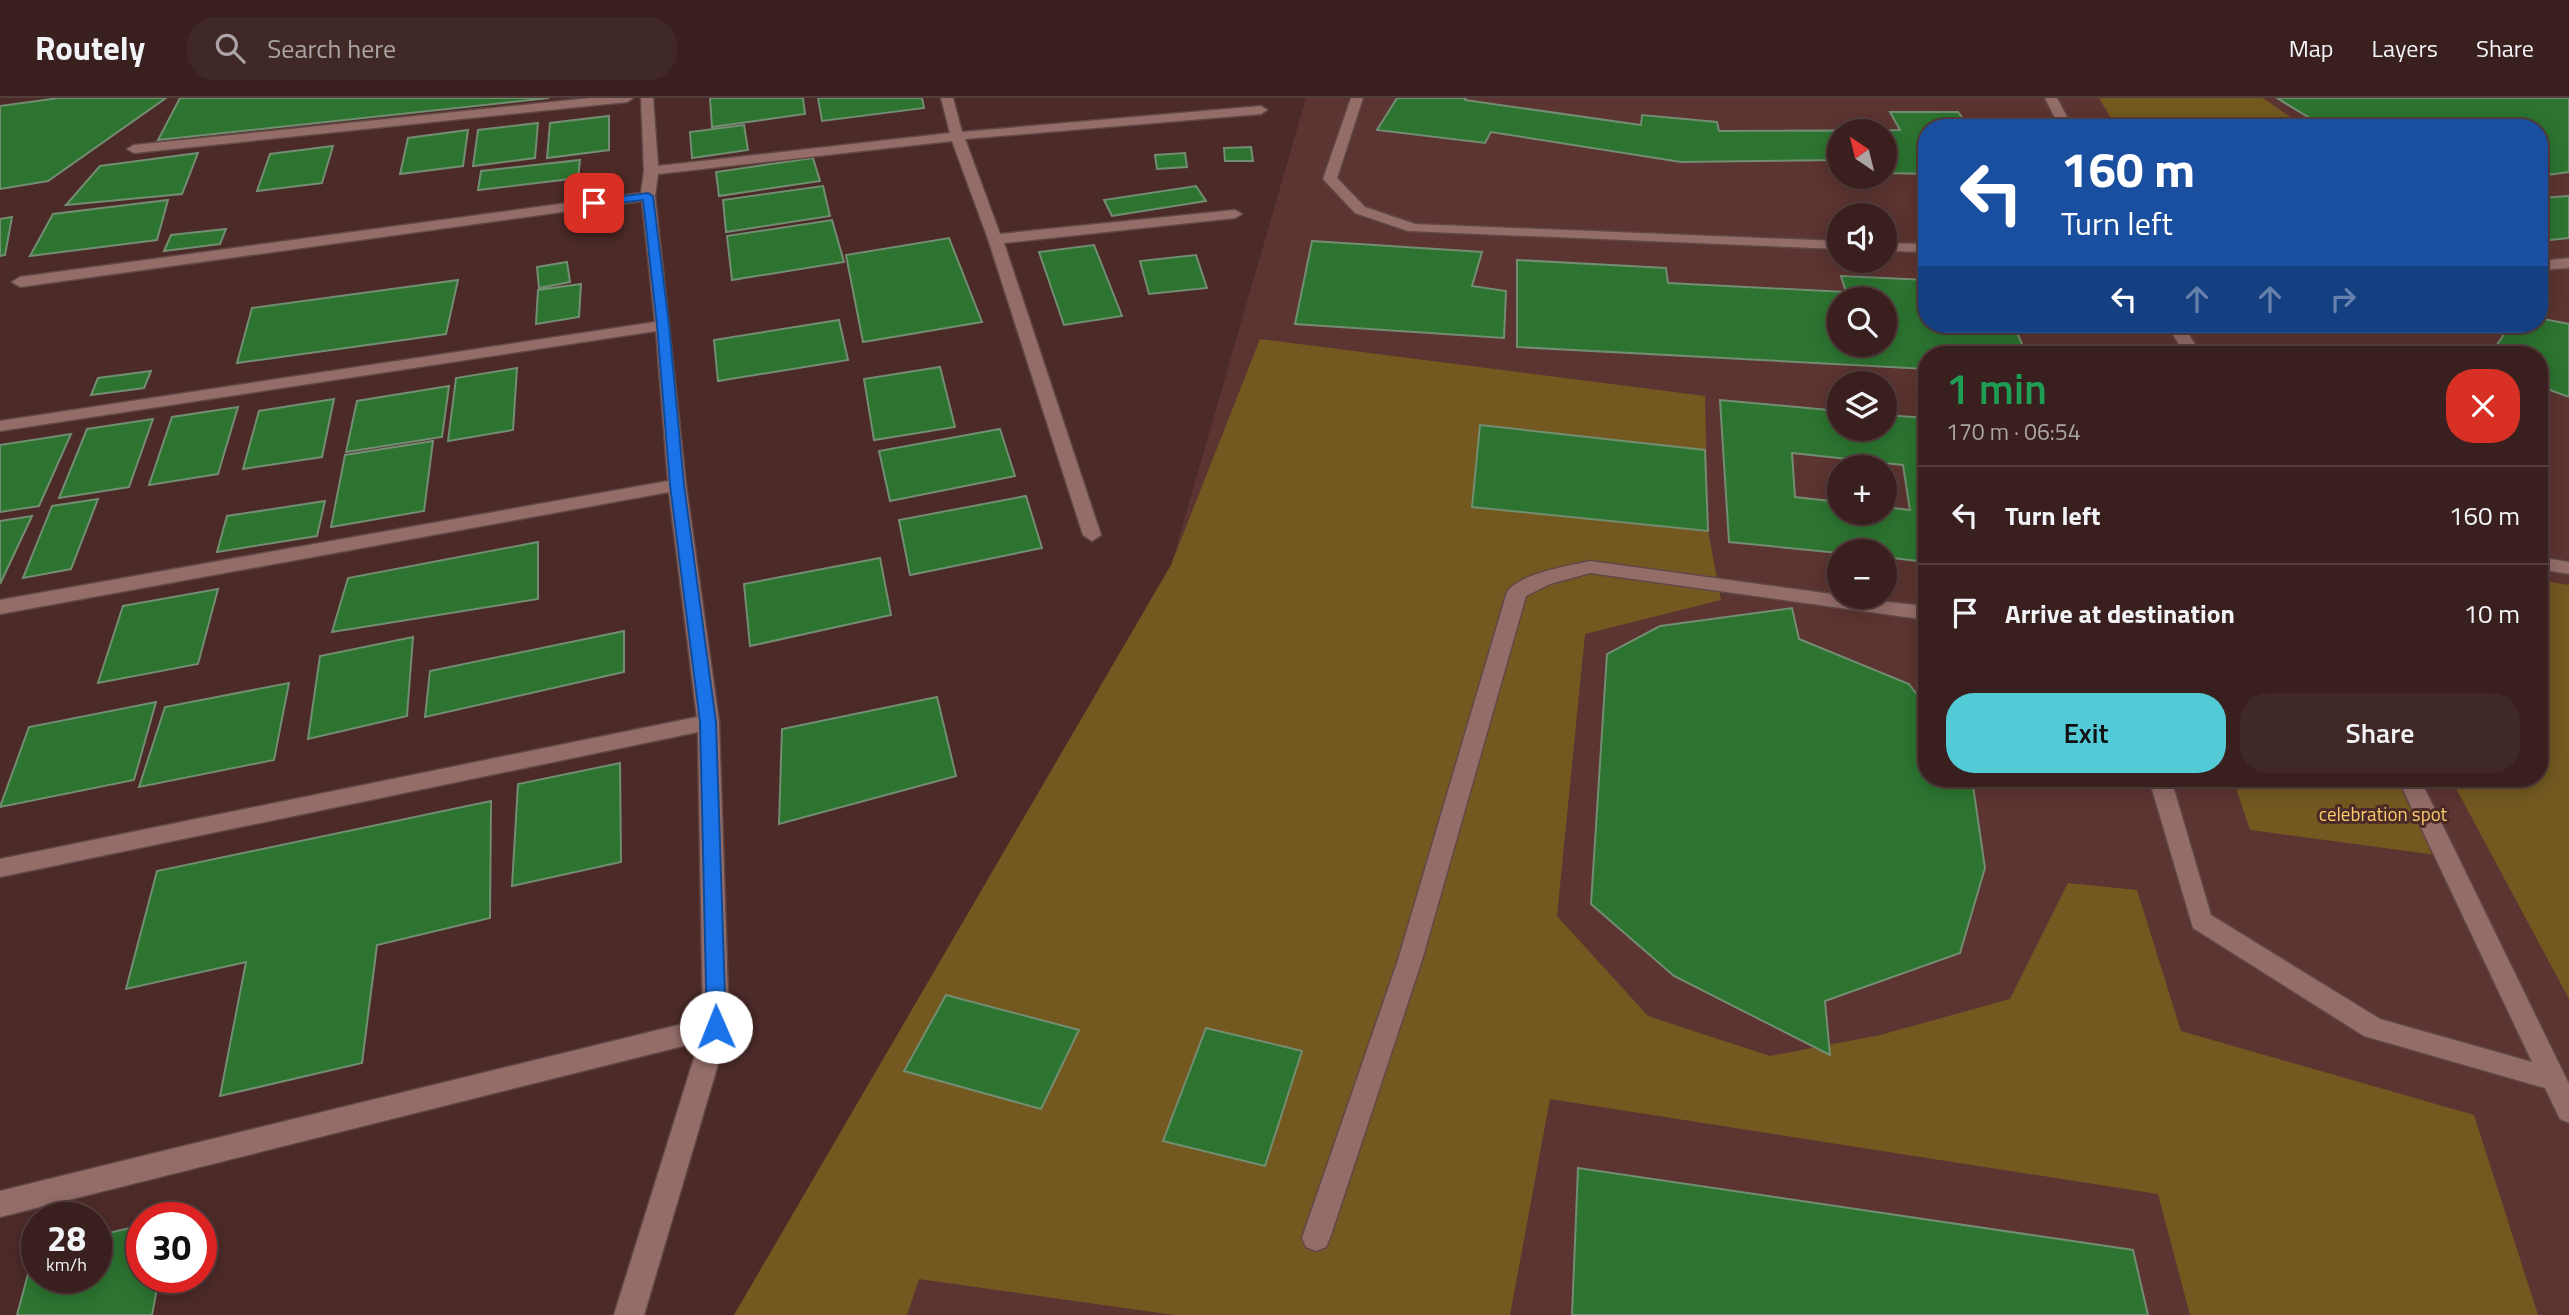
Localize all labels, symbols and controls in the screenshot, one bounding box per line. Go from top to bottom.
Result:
search box [187,17,677,80]
text: Routely [35,23,145,73]
icon: search [211,29,249,67]
text: Search here [267,29,396,68]
text: Map [2289,30,2334,66]
text: Layers [2372,30,2438,66]
text: Share [2476,30,2534,66]
north arrow [1827,119,1897,189]
map controls [1827,119,1897,609]
text: 160 m [2061,131,2195,206]
icon: left [1946,147,2037,238]
pin [564,173,624,233]
icon: arrive [575,184,613,222]
text: Turn left [2061,199,2173,247]
button: sound [1827,203,1897,273]
icon: left [2105,280,2143,318]
icon: ahead [2178,280,2216,318]
icon: ahead [2251,280,2289,318]
icon: right [2324,280,2362,318]
button: search [1827,287,1897,357]
text: 1 min [1946,356,2047,420]
button: close [2446,369,2520,443]
button: layers [1827,371,1897,441]
text: 170 m · 06:54 [1946,414,2081,449]
button: + [1827,455,1897,525]
icon: left [1946,496,1984,534]
text: Turn left [2005,496,2100,535]
text: 160 m [2449,496,2520,535]
button: − [1827,539,1897,609]
icon: arrive [1946,594,1984,632]
text: Arrive at destination [2005,594,2235,633]
text: 10 m [2463,594,2520,633]
button: Exit [1946,693,2226,773]
button: Share [2240,693,2520,773]
park label: celebration spot [2319,799,2448,828]
position arrow [679,990,753,1064]
speed limit sign: 30 [126,1202,217,1293]
text: 28 [47,1211,86,1265]
text: km/h [46,1251,87,1278]

